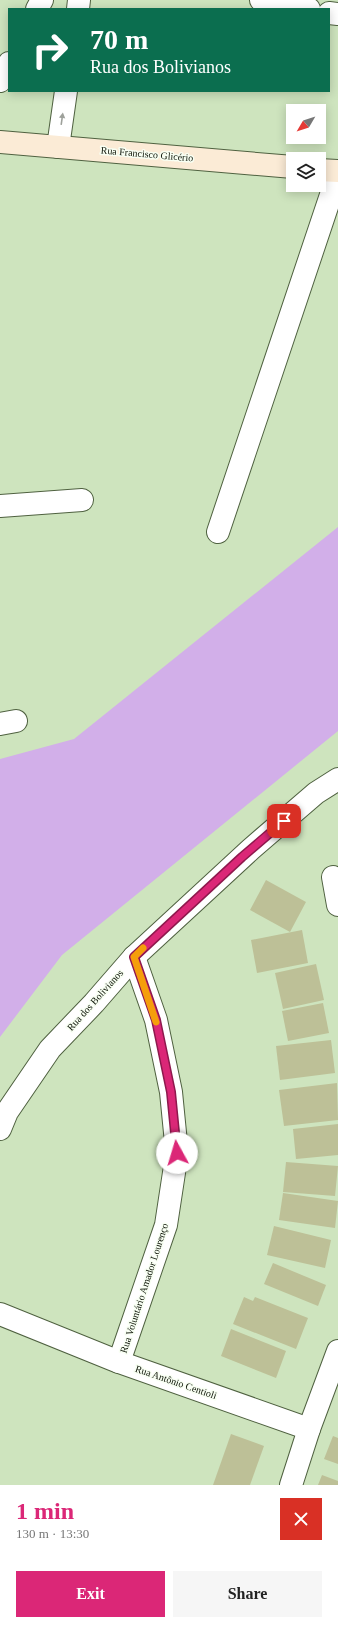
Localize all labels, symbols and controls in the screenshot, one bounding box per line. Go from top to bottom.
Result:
icon: right [24,24,76,76]
text: 70 m [90,24,148,55]
text: Rua dos Bolivianos [90,57,231,77]
north arrow [286,104,326,144]
map controls [286,104,326,192]
one-way arrow [59,113,65,125]
street label: Rua Francisco Glicério [100,144,194,164]
button: layers [286,152,326,192]
pin [267,804,301,838]
icon: arrive [273,810,295,832]
street label: Rua dos Bolivianos [65,967,125,1033]
position arrow [156,1132,198,1174]
street label: Rua Voluntário Amador Lourenço [118,1222,170,1354]
street label: Rua Antônio Centioli [134,1363,218,1401]
text: 1 min [16,1498,74,1524]
button: close [280,1498,322,1540]
text: 130 m · 13:30 [16,1526,89,1541]
button: Exit [16,1571,165,1617]
button: Share [173,1571,322,1617]

